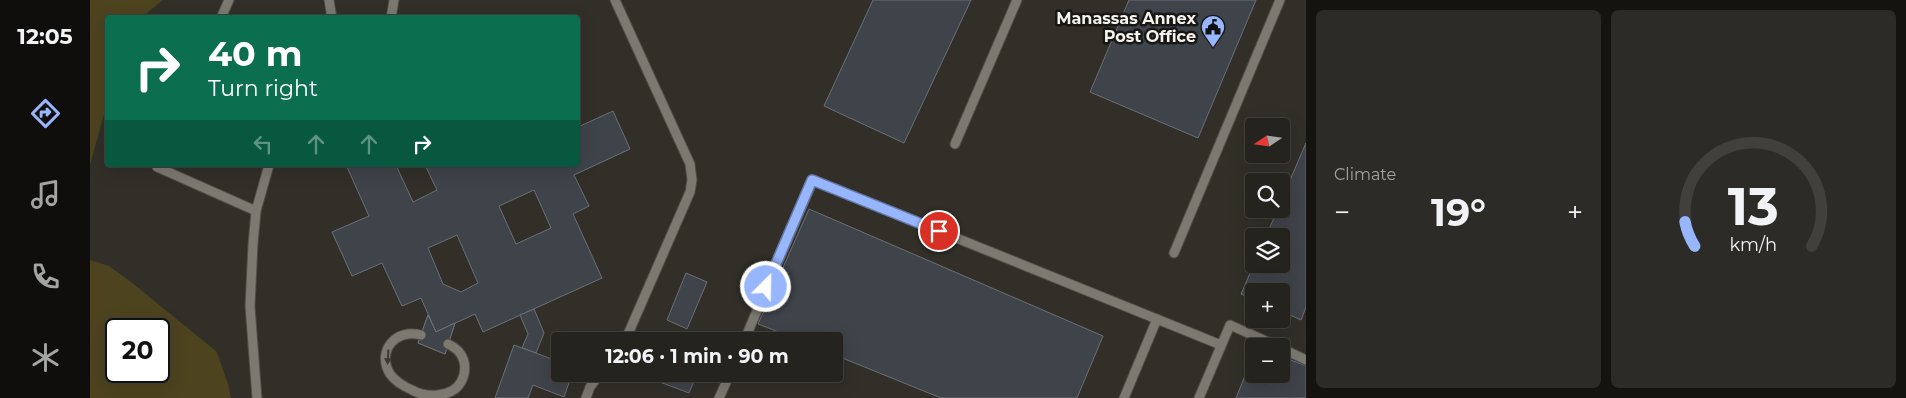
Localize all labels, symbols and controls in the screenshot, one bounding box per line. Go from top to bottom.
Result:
place label: Manassas Annex Post Office [1056,9,1196,46]
public building icon: Manassas Annex Post Office [1200,14,1226,48]
text: 12:05 [17,23,73,50]
text: 40 m [208,32,303,75]
icon: right [125,35,190,100]
text: Turn right [208,75,318,102]
icon: directions [28,96,63,131]
north arrow [1245,118,1290,162]
map controls [1245,118,1290,383]
icon: left [249,130,277,158]
icon: ahead [302,130,330,158]
icon: ahead [355,130,383,158]
icon: right [408,130,436,158]
text: Climate [1334,165,1396,184]
button: search [1245,173,1290,218]
text: 13 [1728,175,1779,238]
icon: music [28,177,63,212]
text: 19° [1431,189,1486,236]
text: − [1334,195,1350,229]
text: + [1567,195,1583,229]
pin [918,210,960,252]
icon: arrive [925,217,953,245]
button: layers [1245,228,1290,273]
text: km/h [1730,234,1777,255]
icon: phone [28,259,63,294]
position arrow [739,260,791,312]
button: + [1245,283,1290,328]
speed limit sign: 20 [105,318,170,383]
button: − [1245,338,1290,383]
icon: climate [28,340,63,375]
text: 12:06 · 1 min · 90 m [605,345,789,368]
one-way arrow [383,349,391,365]

